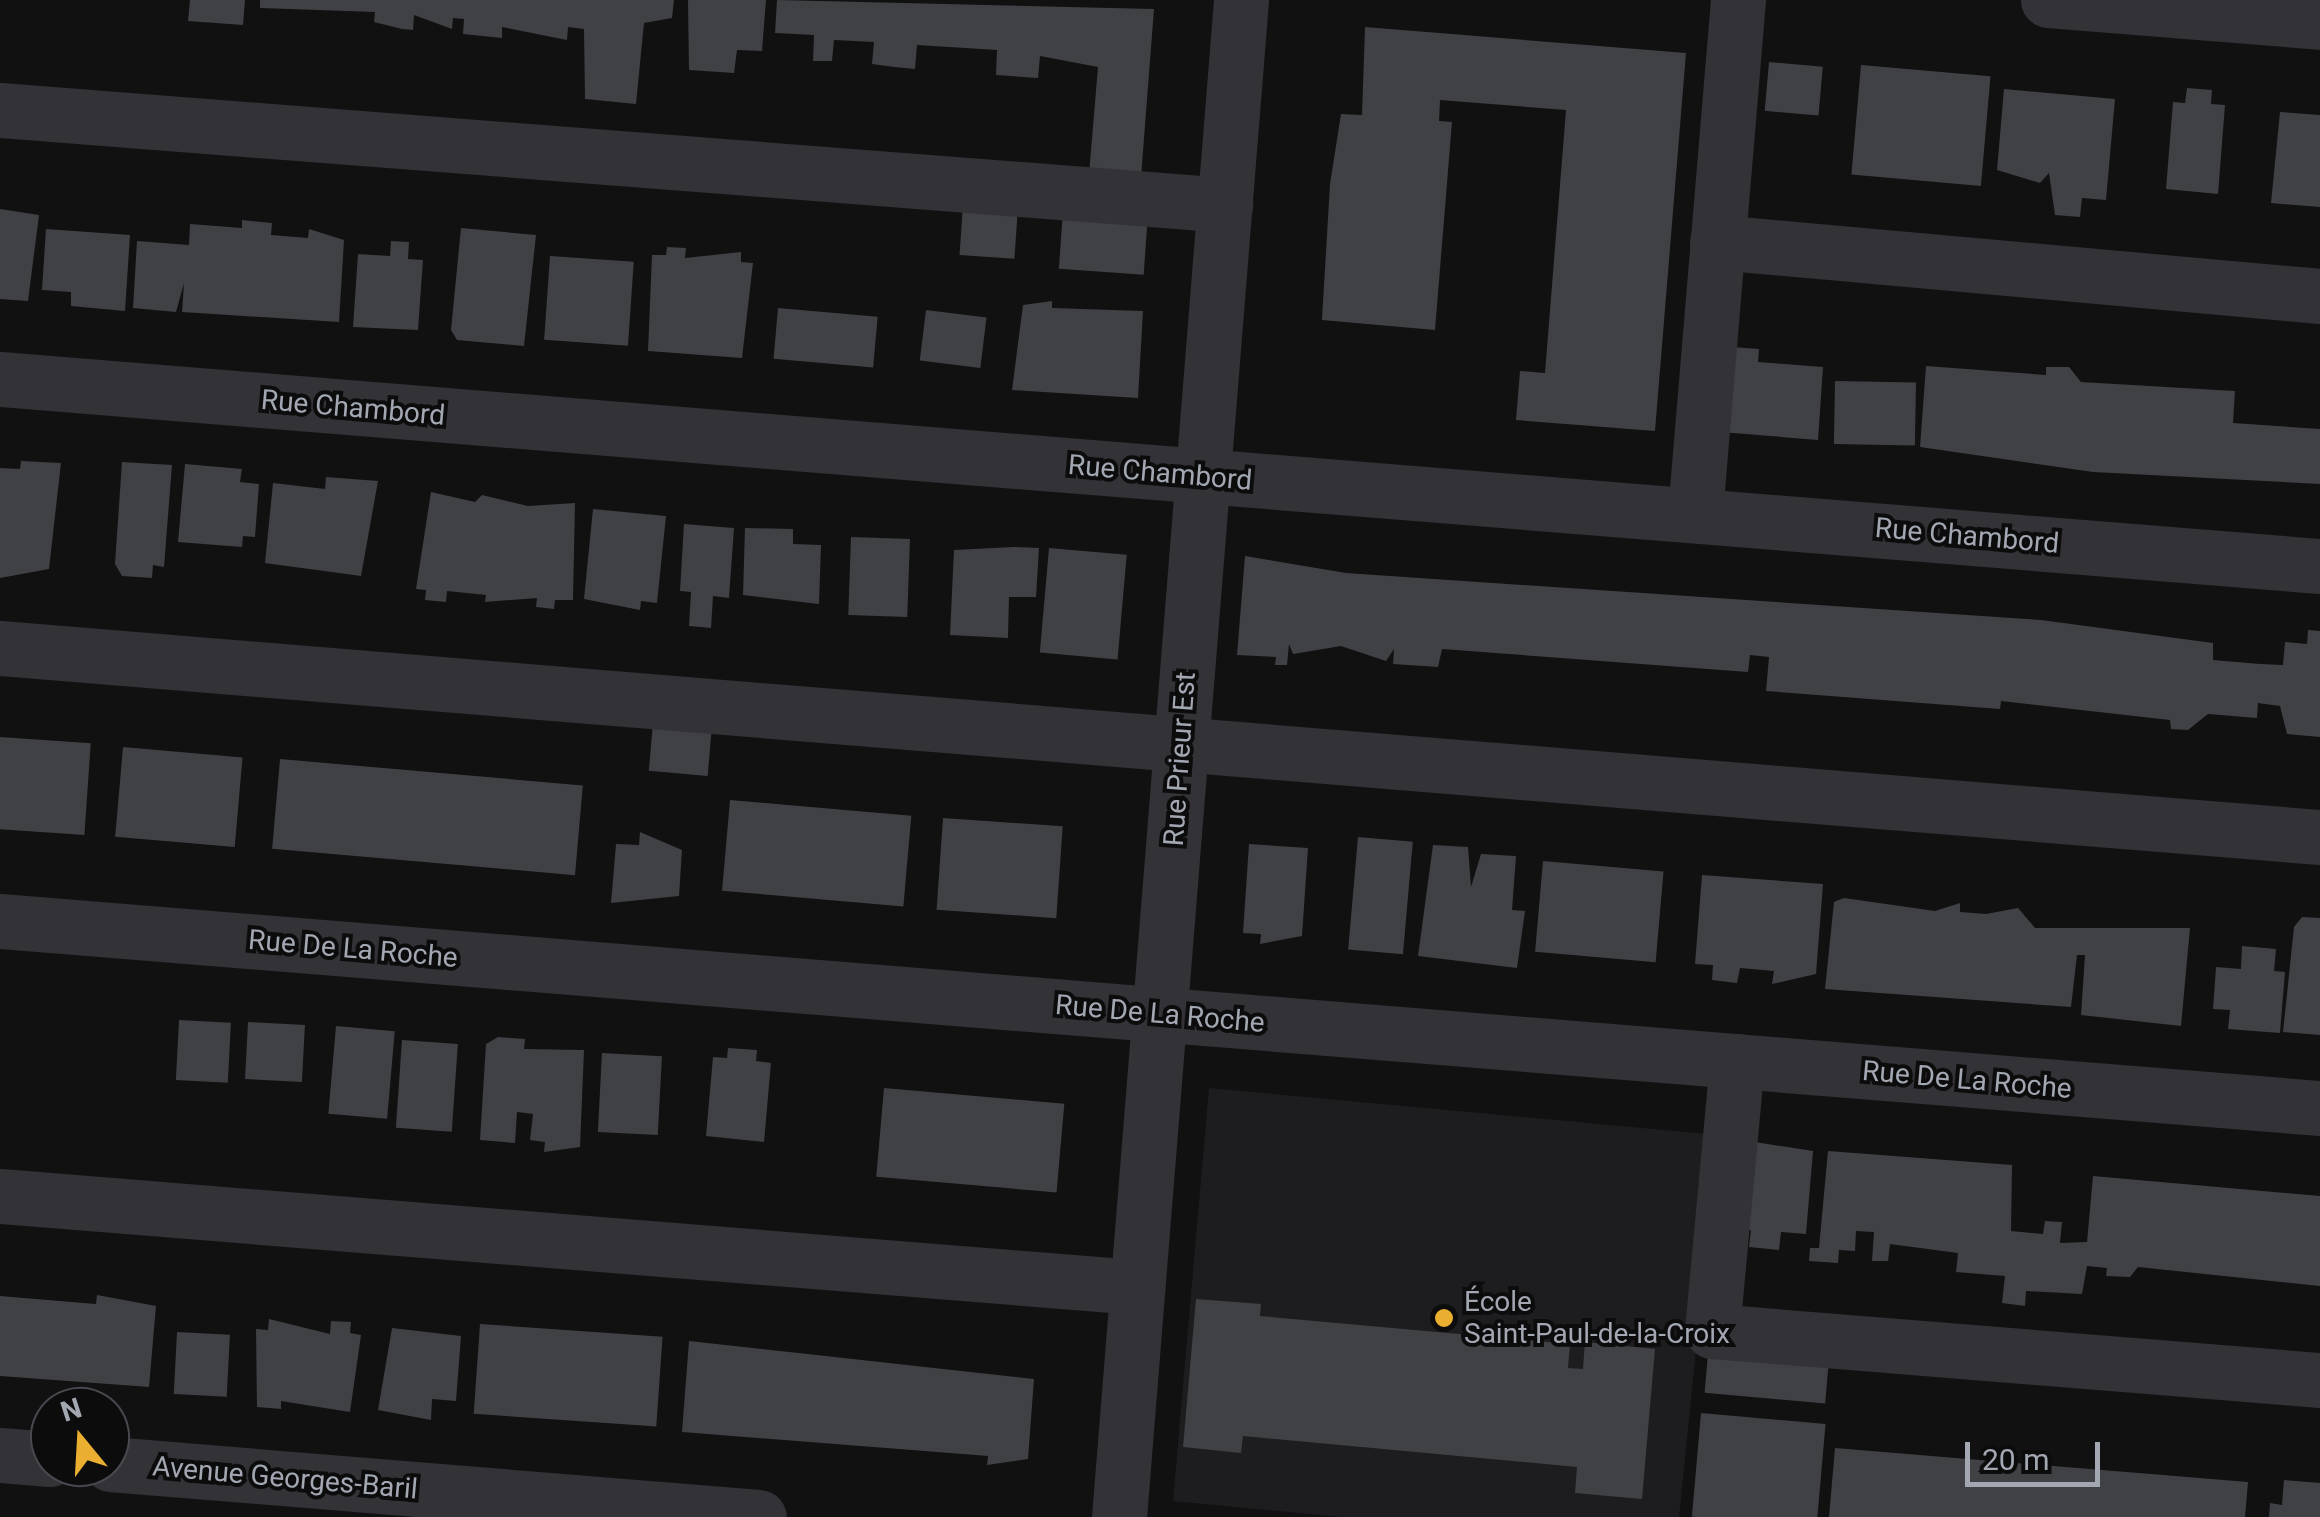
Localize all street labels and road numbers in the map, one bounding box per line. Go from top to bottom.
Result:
street label: Rue Chambord [260,383,446,433]
street label: Rue Chambord [1067,448,1253,498]
street label: Rue Chambord [1874,511,2060,561]
street label: Rue Prieur Est [1157,671,1203,847]
street label: Rue De La Roche [247,923,459,975]
street label: Rue De La Roche [1054,988,1266,1040]
street label: Rue De La Roche [1861,1054,2073,1106]
street label: Avenue Georges-Baril [151,1450,419,1506]

